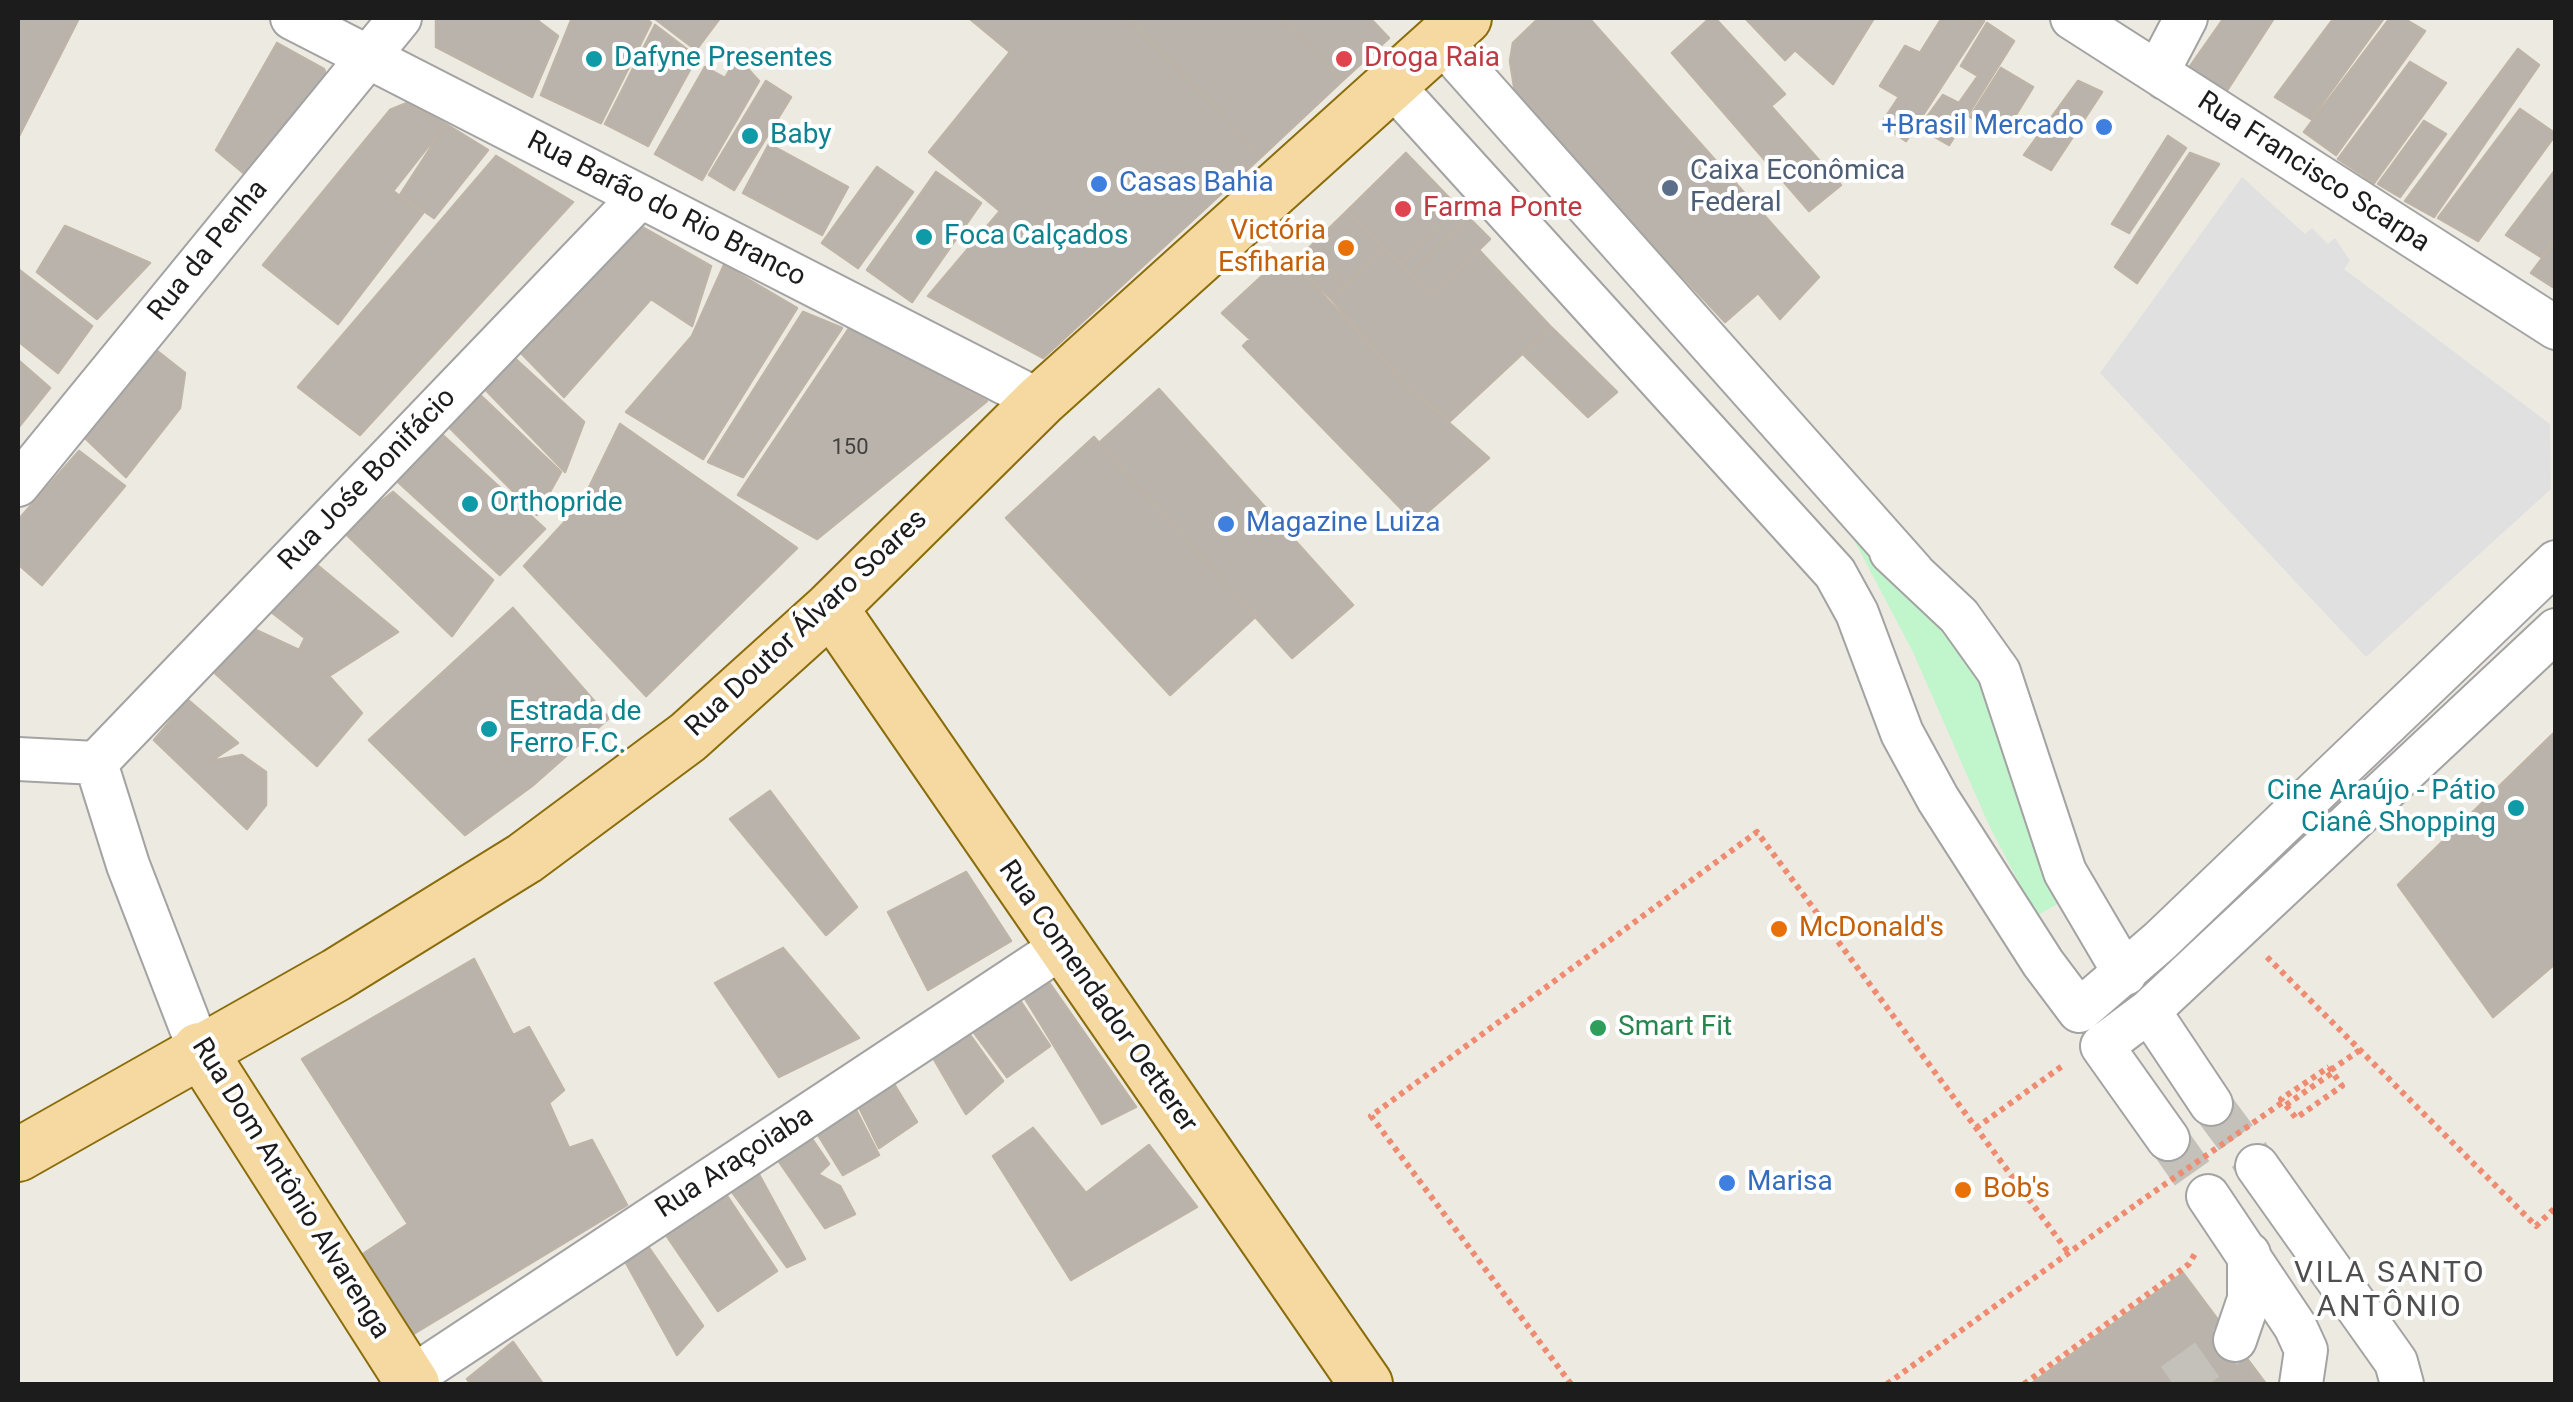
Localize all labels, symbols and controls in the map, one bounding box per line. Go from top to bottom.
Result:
place label: Dafyne Presentes [614,42,833,76]
place label: Droga Raia [1364,42,1500,76]
marker: Dafyne Presentes [583,48,605,70]
marker: Droga Raia [1333,48,1355,70]
street label: Rua Francisco Scarpa [2191,85,2435,261]
place label: +Brasil Mercado [1881,110,2084,144]
marker: +Brasil Mercado [2093,116,2115,138]
place label: Baby [770,119,831,153]
street label: Rua Barão do Rio Branco [521,125,811,295]
marker: Baby [739,125,761,147]
place label: Caixa Econômica Federal [1690,155,1905,221]
place label: Casas Bahia [1119,167,1274,201]
marker: Casas Bahia [1088,173,1110,195]
street label: Rua da Penha [142,174,276,328]
marker: Caixa Econômica Federal [1659,177,1681,199]
place label: Farma Ponte [1423,192,1582,226]
marker: Farma Ponte [1392,198,1414,220]
place label: Victória Esfiharia [1218,215,1326,281]
place label: Foca Calçados [944,220,1128,254]
marker: Foca Calçados [913,226,935,248]
marker: Victória Esfiharia [1335,237,1357,259]
street label: Rua Jośe Bonifácio [272,382,464,578]
house number: 150 [831,435,869,461]
place label: Orthopride [490,487,623,521]
marker: Orthopride [459,493,481,515]
street label: Rua Doutor Álvaro Soares [679,503,935,745]
place label: Magazine Luiza [1246,507,1440,541]
marker: Magazine Luiza [1215,513,1237,535]
place label: Estrada de Ferro F.C. [509,696,641,762]
marker: Estrada de Ferro F.C. [478,718,500,740]
place label: Cine Araújo - Pátio Cianê Shopping [2267,775,2496,841]
marker: Cine Araújo - Pátio Cianê Shopping [2505,797,2527,819]
street label: Rua Comendador Oetterer [990,855,1204,1139]
place label: McDonald's [1799,912,1944,946]
marker: McDonald's [1768,918,1790,940]
place label: Smart Fit [1618,1011,1732,1045]
marker: Smart Fit [1587,1017,1609,1039]
street label: Rua Dom Antônio Alvarenga [183,1032,397,1346]
street label: Rua Araçoiaba [650,1100,820,1226]
place label: Marisa [1747,1166,1833,1200]
marker: Marisa [1716,1172,1738,1194]
place label: Bob's [1983,1173,2050,1207]
marker: Bob's [1952,1179,1974,1201]
district label: VILA SANTO ANTÔNIO [2294,1256,2486,1326]

